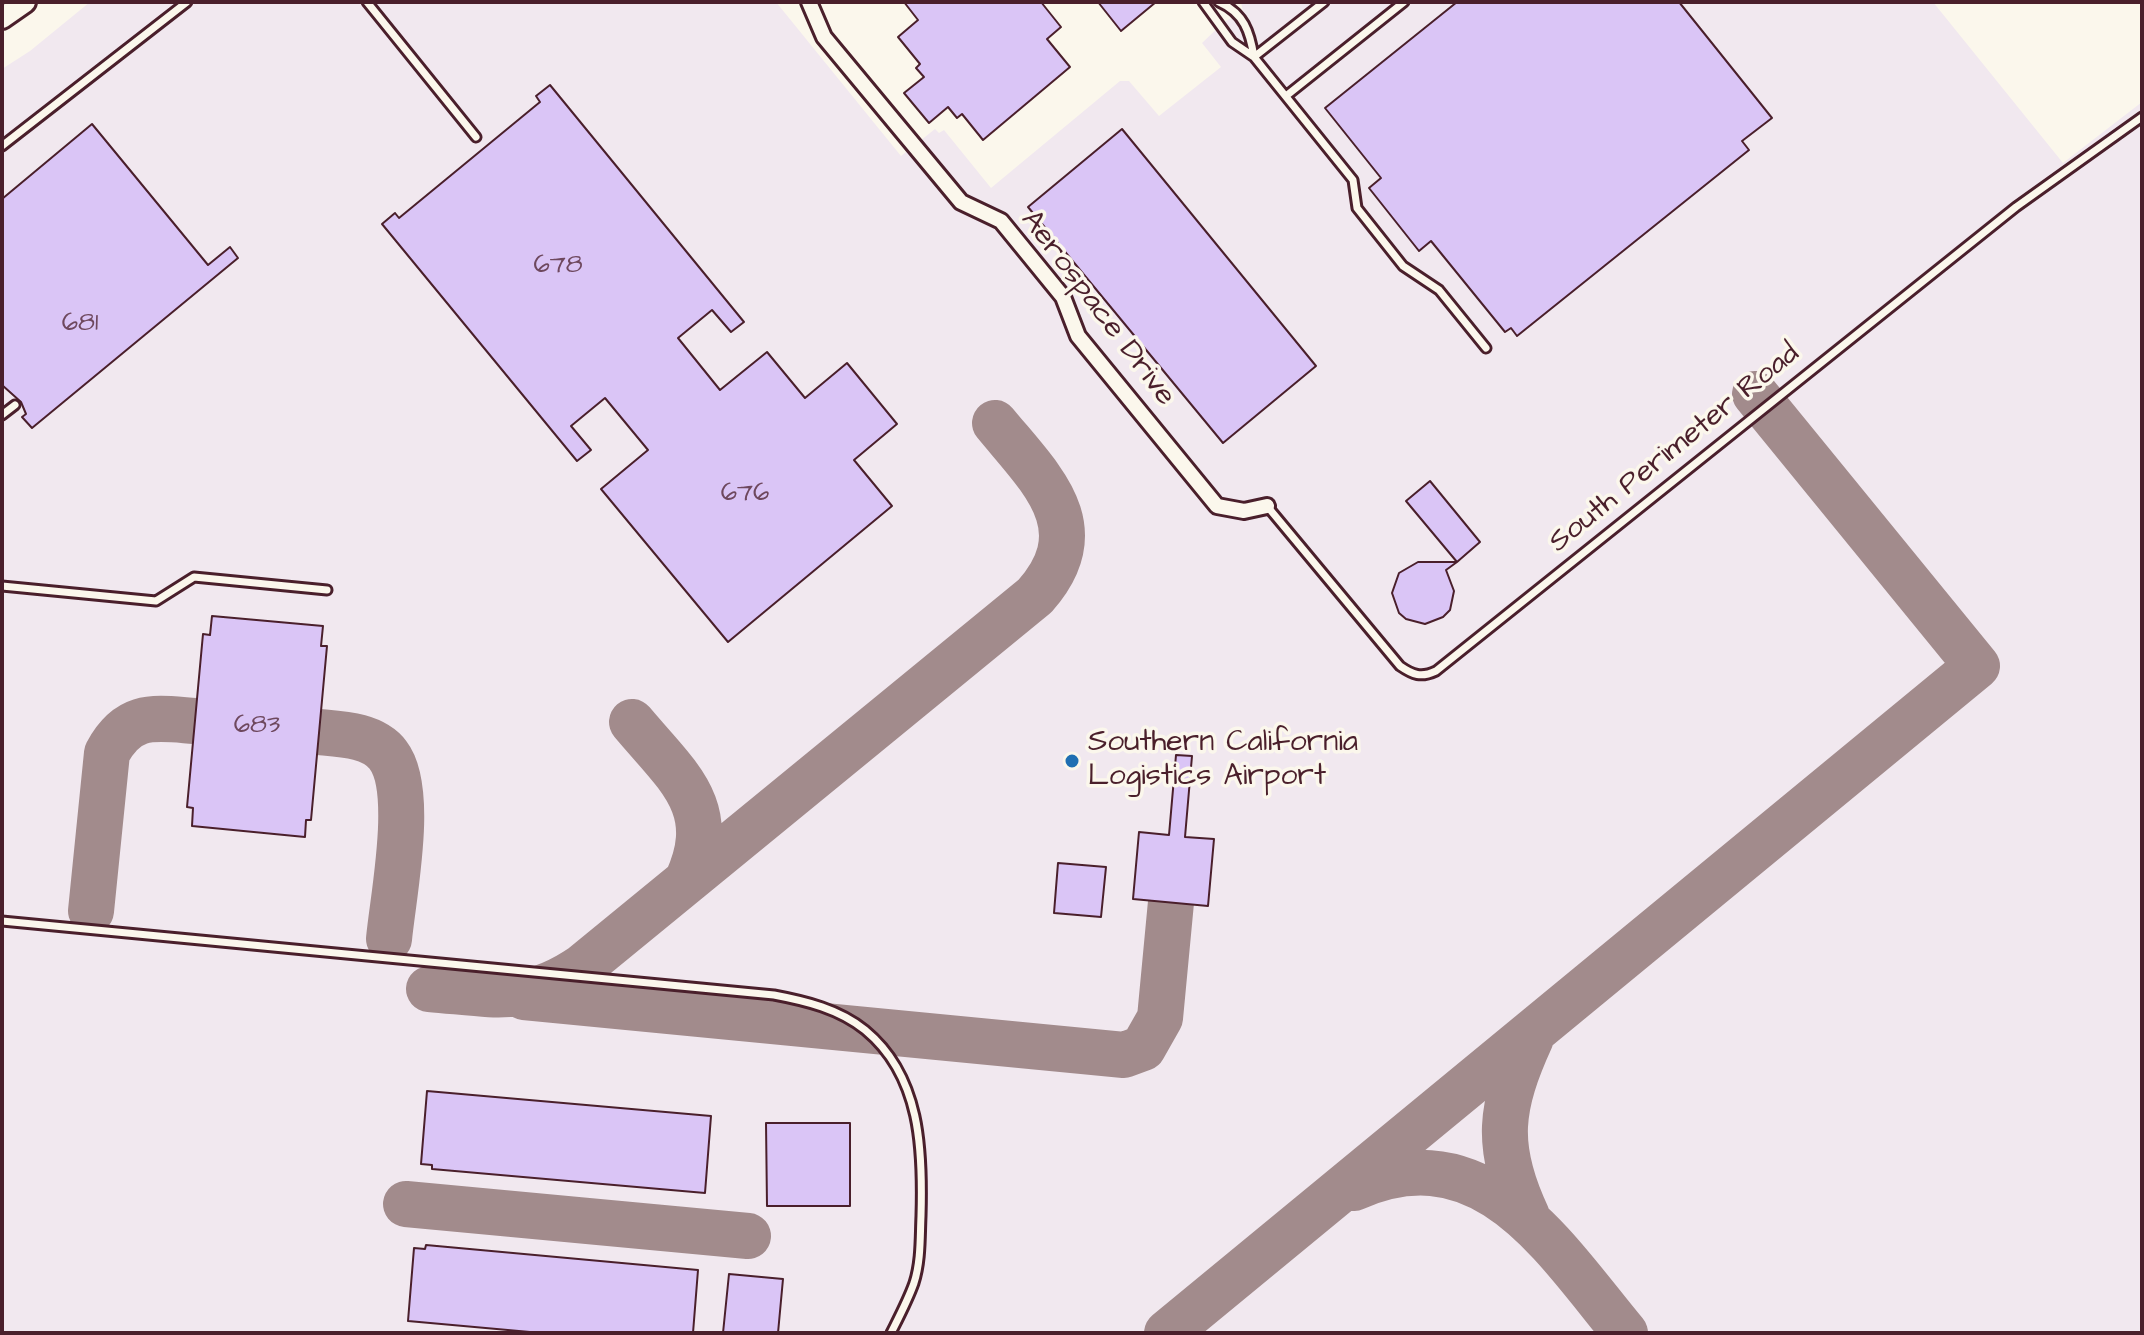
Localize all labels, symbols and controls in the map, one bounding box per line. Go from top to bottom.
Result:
street label: Aerospace Drive [1012,204,1182,414]
house number: 678 [533,251,583,283]
house number: 681 [62,309,98,341]
street label: South Perimeter Road [1542,337,1808,561]
house number: 676 [721,479,769,511]
house number: 683 [234,711,280,743]
place label: Southern California Logistics Airport [1088,726,1358,796]
marker: Southern California Logistics Airport [1063,752,1081,770]

